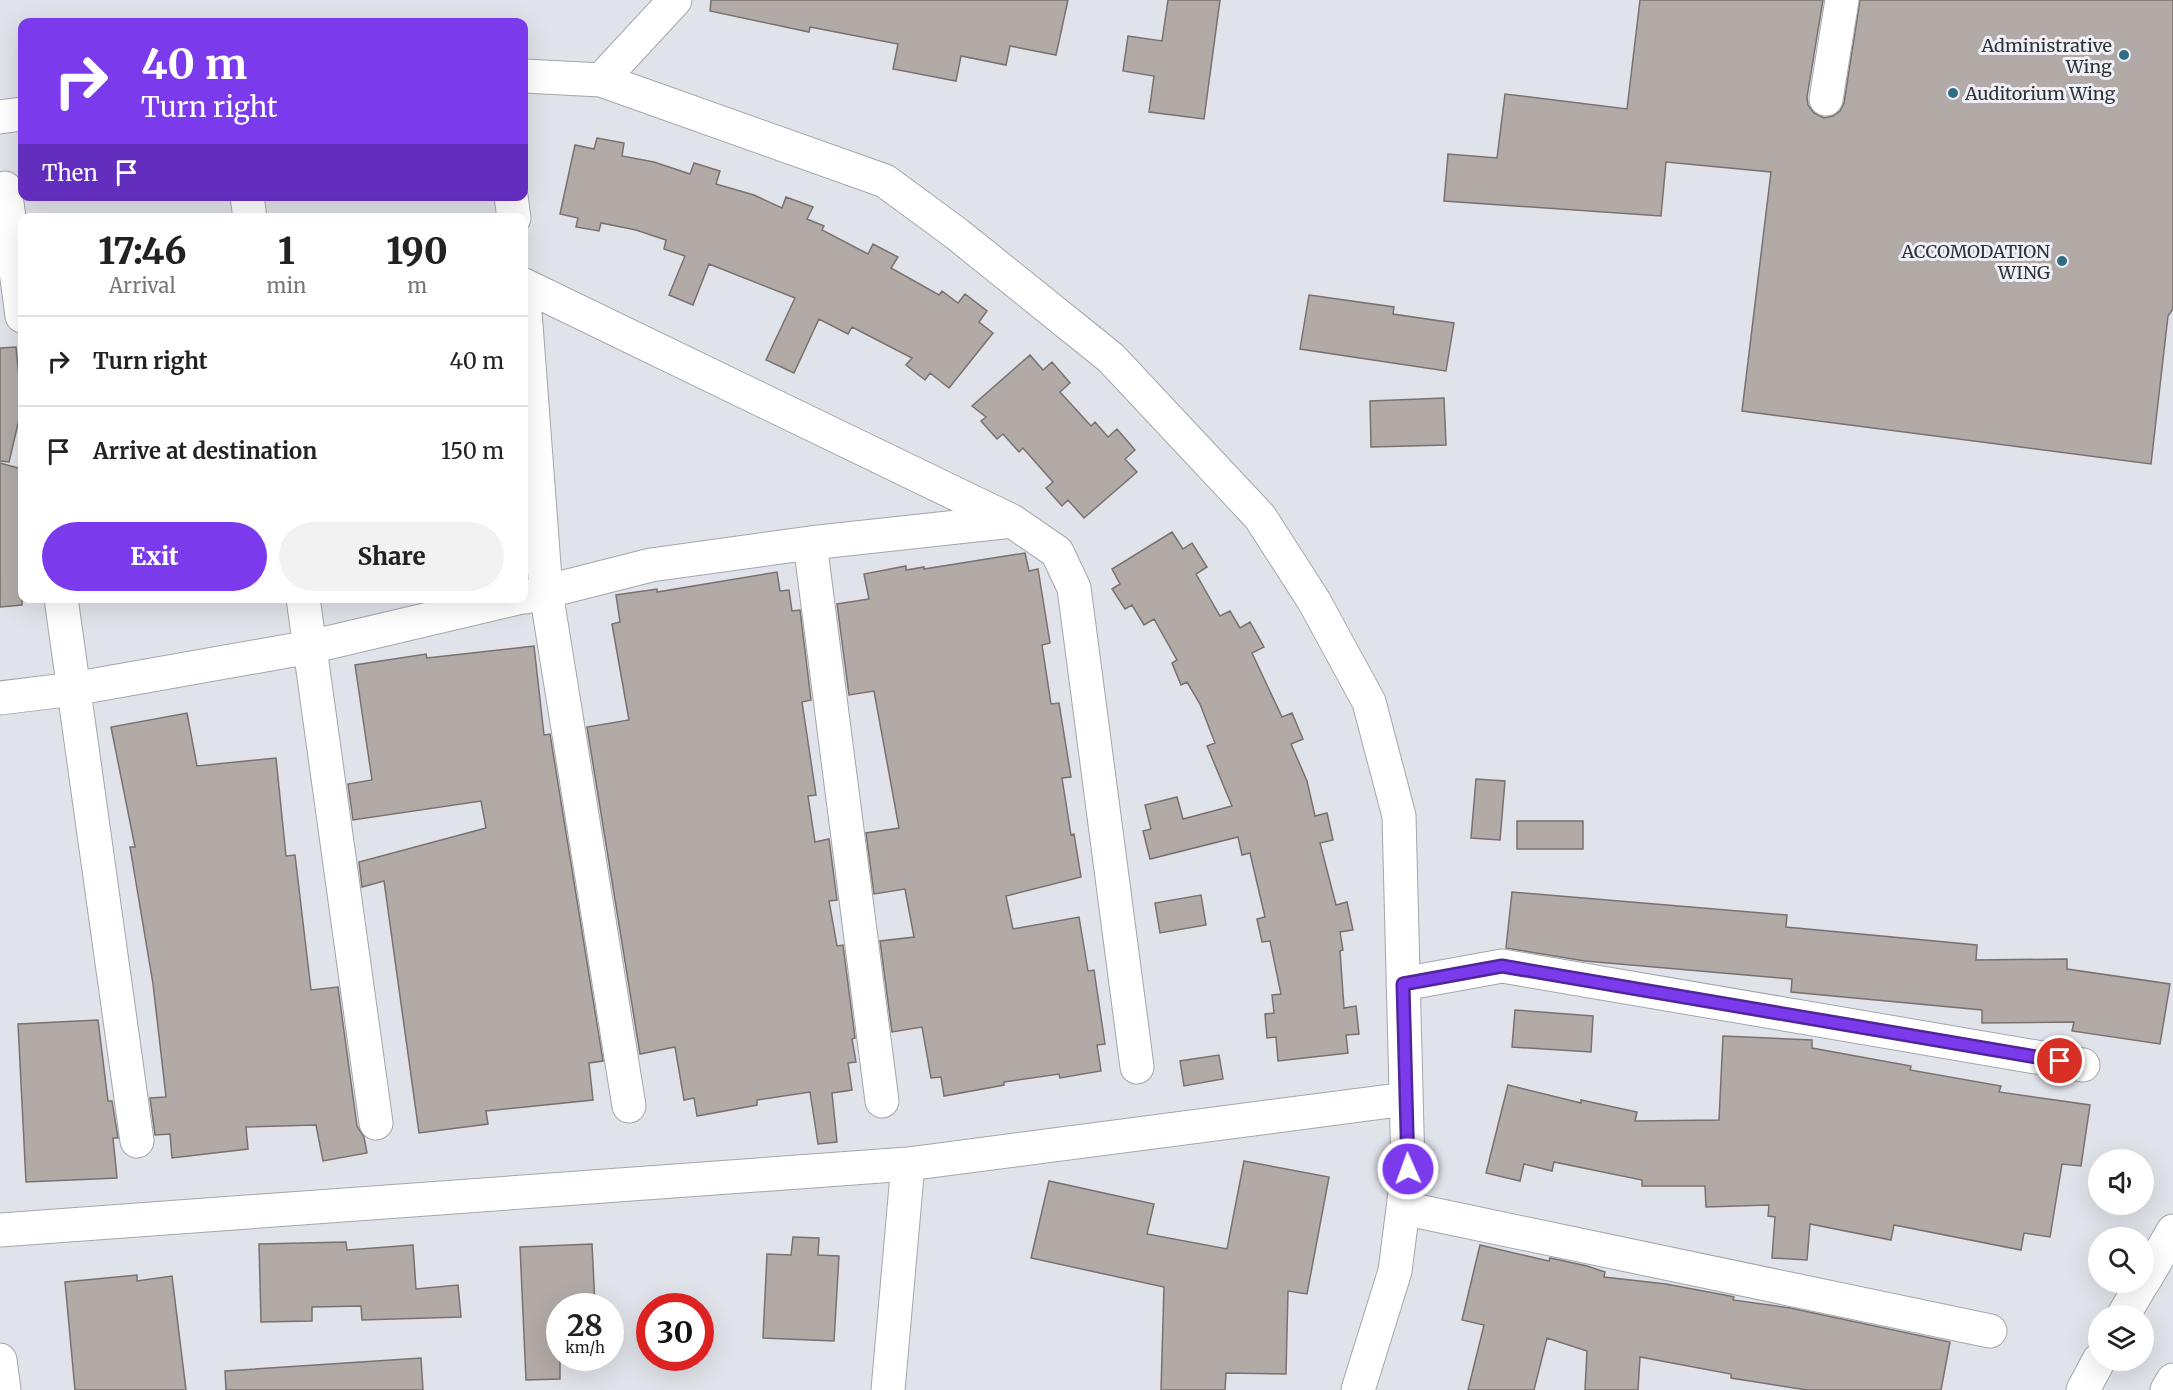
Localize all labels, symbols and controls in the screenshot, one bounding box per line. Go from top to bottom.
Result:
place label: Administrative Wing [1980,34,2112,78]
text: 40 m [141,38,247,90]
icon: right [42,42,120,120]
marker: Administrative Wing [2117,48,2131,62]
place label: Auditorium Wing [1964,82,2116,105]
marker: Auditorium Wing [1946,86,1960,100]
text: Turn right [141,90,278,124]
icon: arrive [110,156,143,189]
text: Then [42,159,98,187]
text: 17:46 [98,229,186,274]
text: 1 [278,229,295,274]
text: 190 [386,229,448,274]
place label: ACCOMODATION WING [1900,240,2050,284]
marker: ACCOMODATION WING [2055,254,2069,268]
text: Arrival [109,273,176,298]
text: min [267,273,306,298]
text: m [407,273,427,298]
icon: right [42,345,75,378]
text: Turn right [93,347,207,375]
text: 40 m [449,347,504,375]
icon: arrive [42,435,75,468]
text: Arrive at destination [93,437,317,465]
text: 150 m [441,437,504,465]
button: Exit [42,522,267,591]
button: Share [279,522,504,591]
pin [2034,1035,2085,1086]
icon: arrive [2043,1044,2076,1077]
position arrow [1376,1137,1440,1201]
map controls [2088,1149,2154,1371]
button: sound [2088,1149,2154,1215]
button: search [2088,1227,2154,1293]
speed limit sign: 30 [636,1293,714,1371]
button: layers [2088,1305,2154,1371]
text: 28 [567,1306,603,1344]
text: km/h [565,1338,605,1357]

